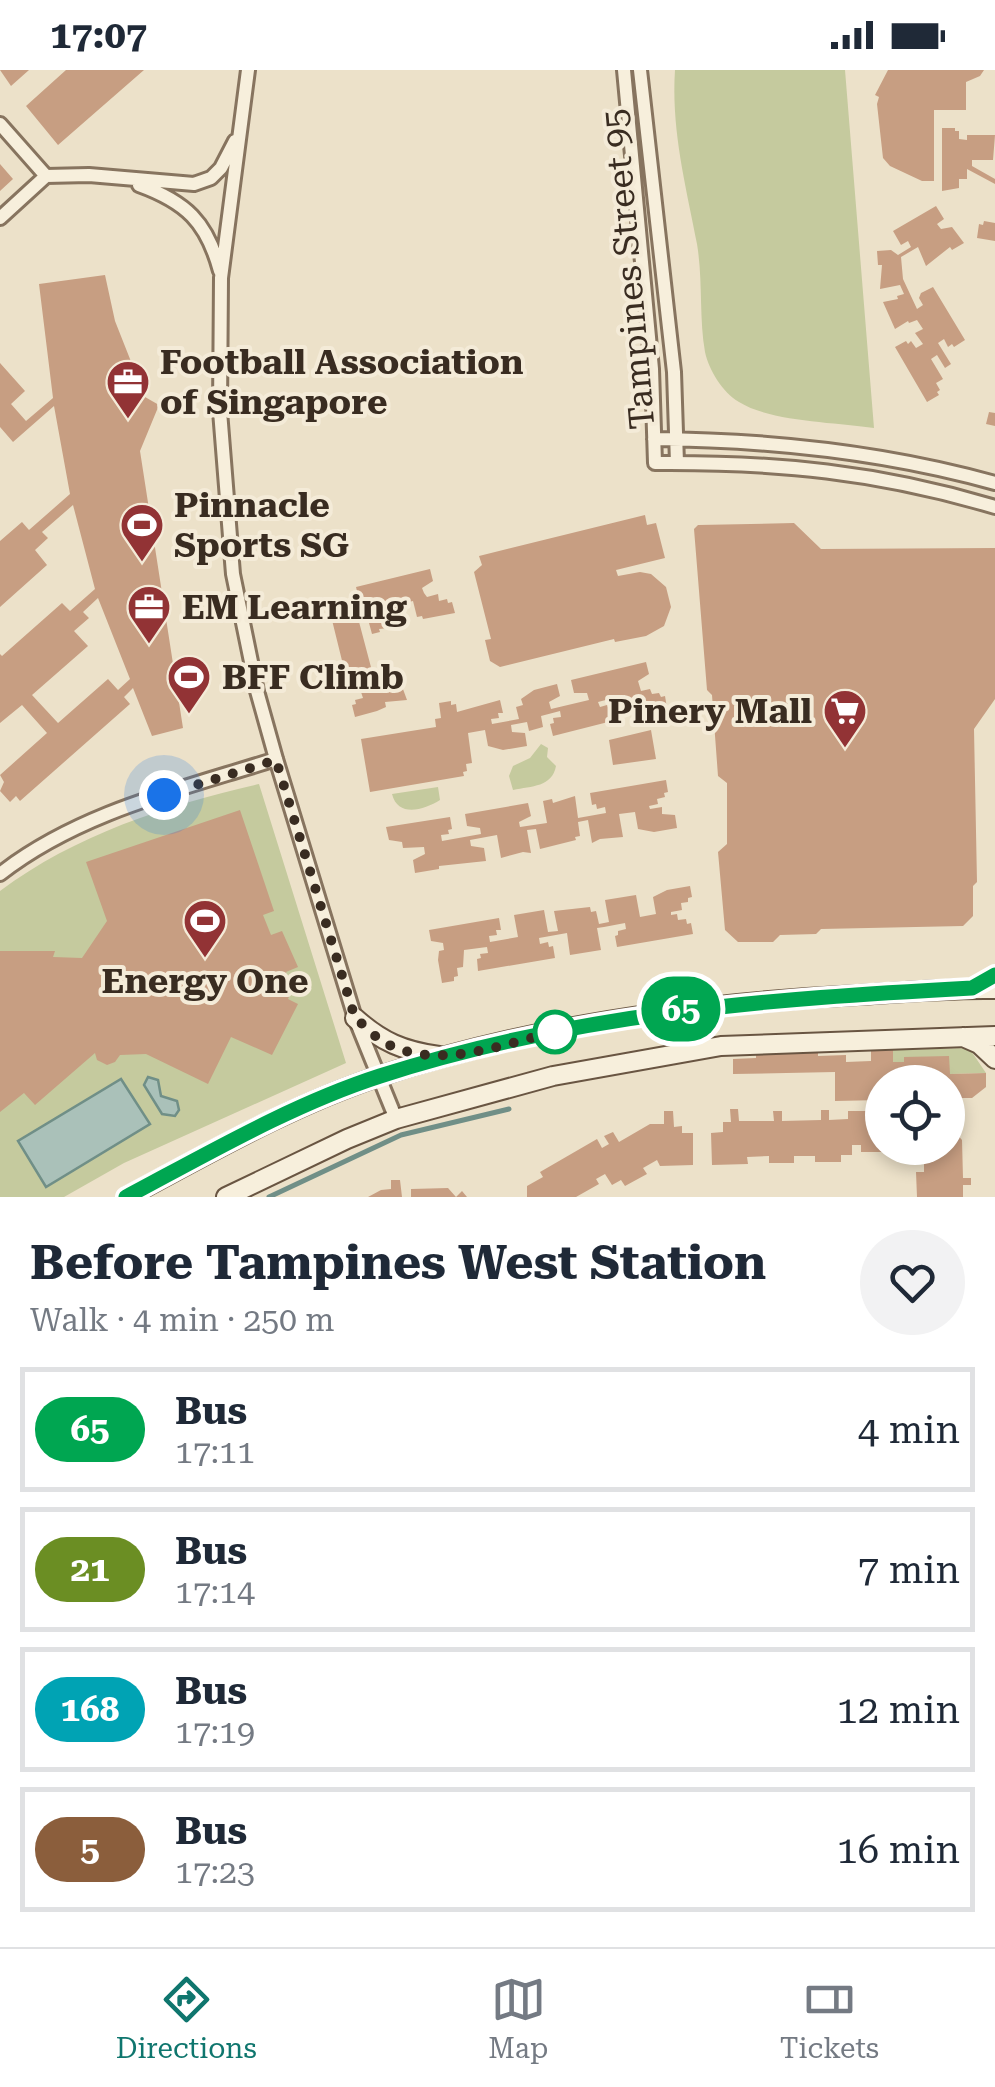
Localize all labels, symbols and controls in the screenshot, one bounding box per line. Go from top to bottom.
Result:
text: 17:07 [50,13,147,57]
street label: Tampines Street 95 [595,107,663,431]
place label: Football Association of Singapore [160,342,523,423]
office icon: Football Association of Singapore [105,359,151,420]
place label: Pinnacle Sports SG [174,485,349,566]
sports icon: Pinnacle Sports SG [119,502,165,563]
office icon: EM Learning [126,584,172,645]
place label: EM Learning [182,587,407,628]
sports icon: BFF Climb [166,654,212,715]
place label: BFF Climb [222,657,404,698]
supermarket icon: Pinery Mall [822,688,868,749]
place label: Pinery Mall [608,691,812,732]
your location [139,770,189,820]
sports icon: Energy One [182,898,228,959]
place label: Energy One [102,961,308,1002]
line badge: 65 [636,976,726,1042]
text: 65 [661,989,701,1030]
unlabelled marker [534,1011,576,1053]
map controls [865,1065,965,1165]
button: locate [865,1065,965,1165]
button: heart [860,1230,965,1335]
text: Before Tampines West Station [30,1235,766,1291]
text: Walk · 4 min · 250 m [30,1301,334,1339]
text: Bus [175,1389,247,1433]
text: 4 min [858,1408,960,1452]
text: 65 [70,1409,110,1450]
text: 17:11 [175,1433,255,1471]
text: Bus [175,1529,247,1573]
text: 7 min [858,1548,960,1592]
text: 21 [70,1549,110,1590]
text: 17:14 [175,1573,255,1611]
text: Bus [175,1669,247,1713]
text: 12 min [837,1688,960,1732]
text: 168 [61,1689,119,1730]
text: 17:19 [175,1713,255,1751]
text: Bus [175,1809,247,1853]
text: 16 min [837,1828,960,1872]
text: 5 [80,1829,100,1870]
text: 17:23 [175,1853,255,1891]
tab: Directions [116,1972,257,2065]
tab: Map [488,1972,548,2065]
tab: Tickets [780,1972,879,2065]

